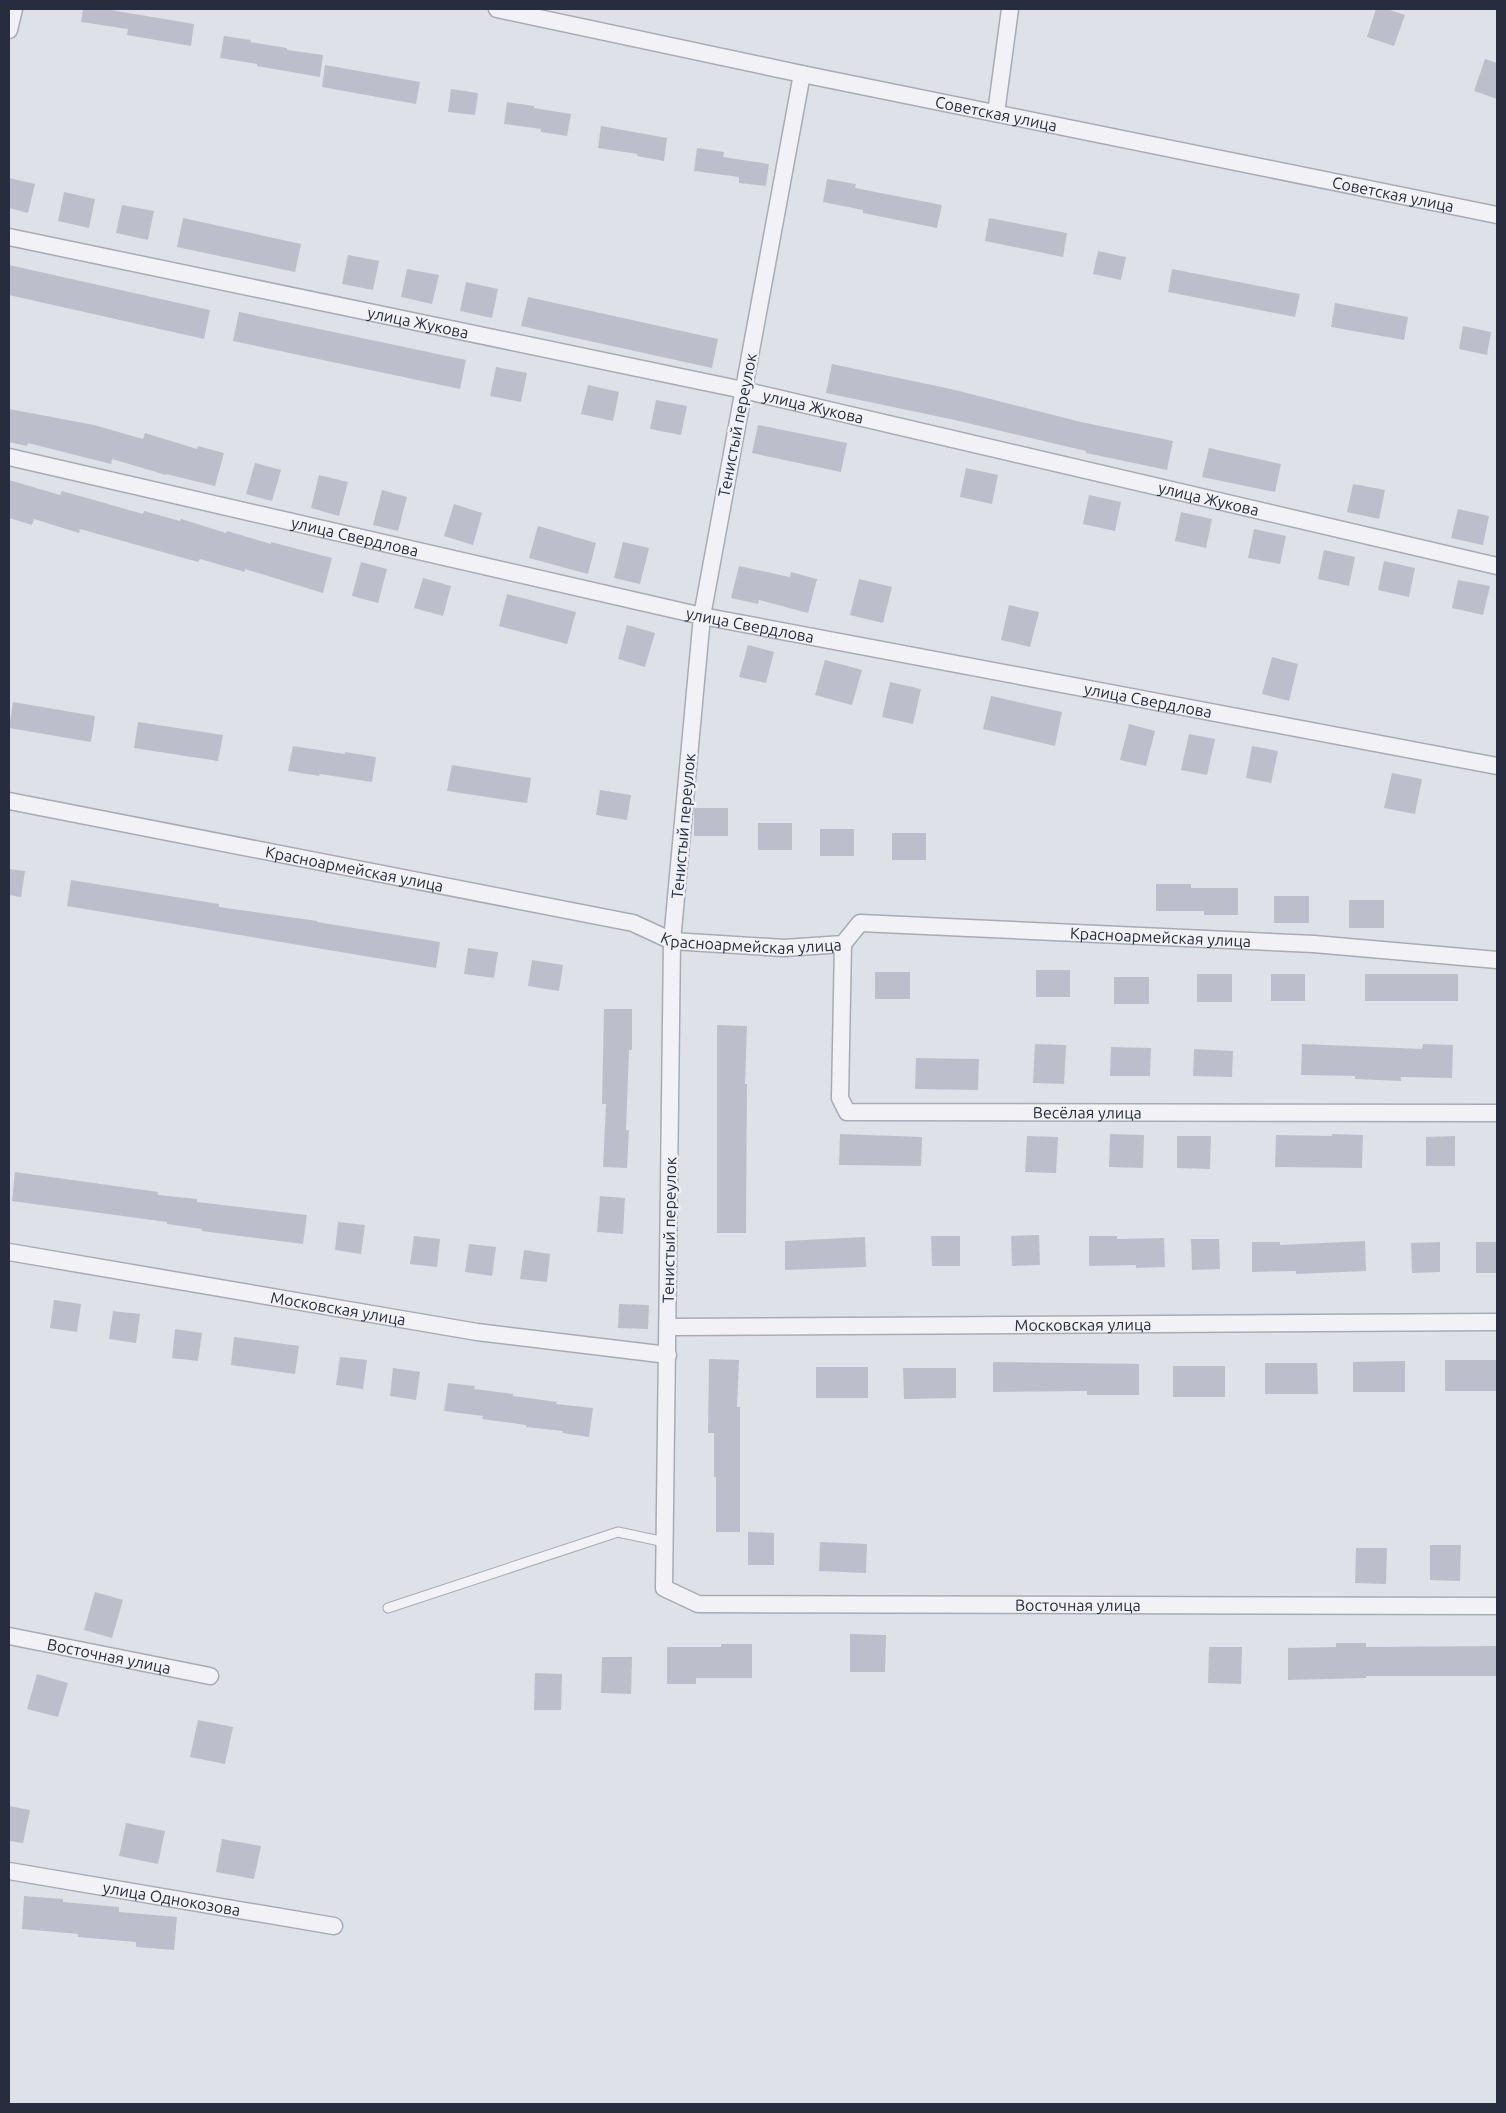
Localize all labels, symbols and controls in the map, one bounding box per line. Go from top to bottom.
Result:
street label: Советская улица [934,92,1059,135]
street label: Советская улица [1331,173,1456,215]
street label: улица Жукова [366,303,470,342]
street label: Тенистый переулок [714,352,760,498]
street label: улица Жукова [761,386,865,427]
street label: улица Жукова [1157,478,1261,519]
street label: улица Свердлова [290,513,420,560]
street label: улица Свердлова [684,604,816,646]
street label: улица Свердлова [1083,679,1214,721]
street label: Тенистый переулок [668,752,698,900]
street label: Красноармейская улица [264,842,445,895]
street label: Красноармейская улица [1070,924,1251,950]
street label: Красноармейская улица [658,928,842,957]
street label: Весёлая улица [1033,1103,1142,1121]
street label: Тенистый переулок [659,1157,679,1303]
street label: Московская улица [269,1288,407,1329]
street label: Московская улица [1014,1315,1152,1334]
street label: Восточная улица [1015,1596,1141,1614]
street label: Восточная улица [46,1635,172,1677]
street label: улица Однокозова [102,1878,242,1919]

